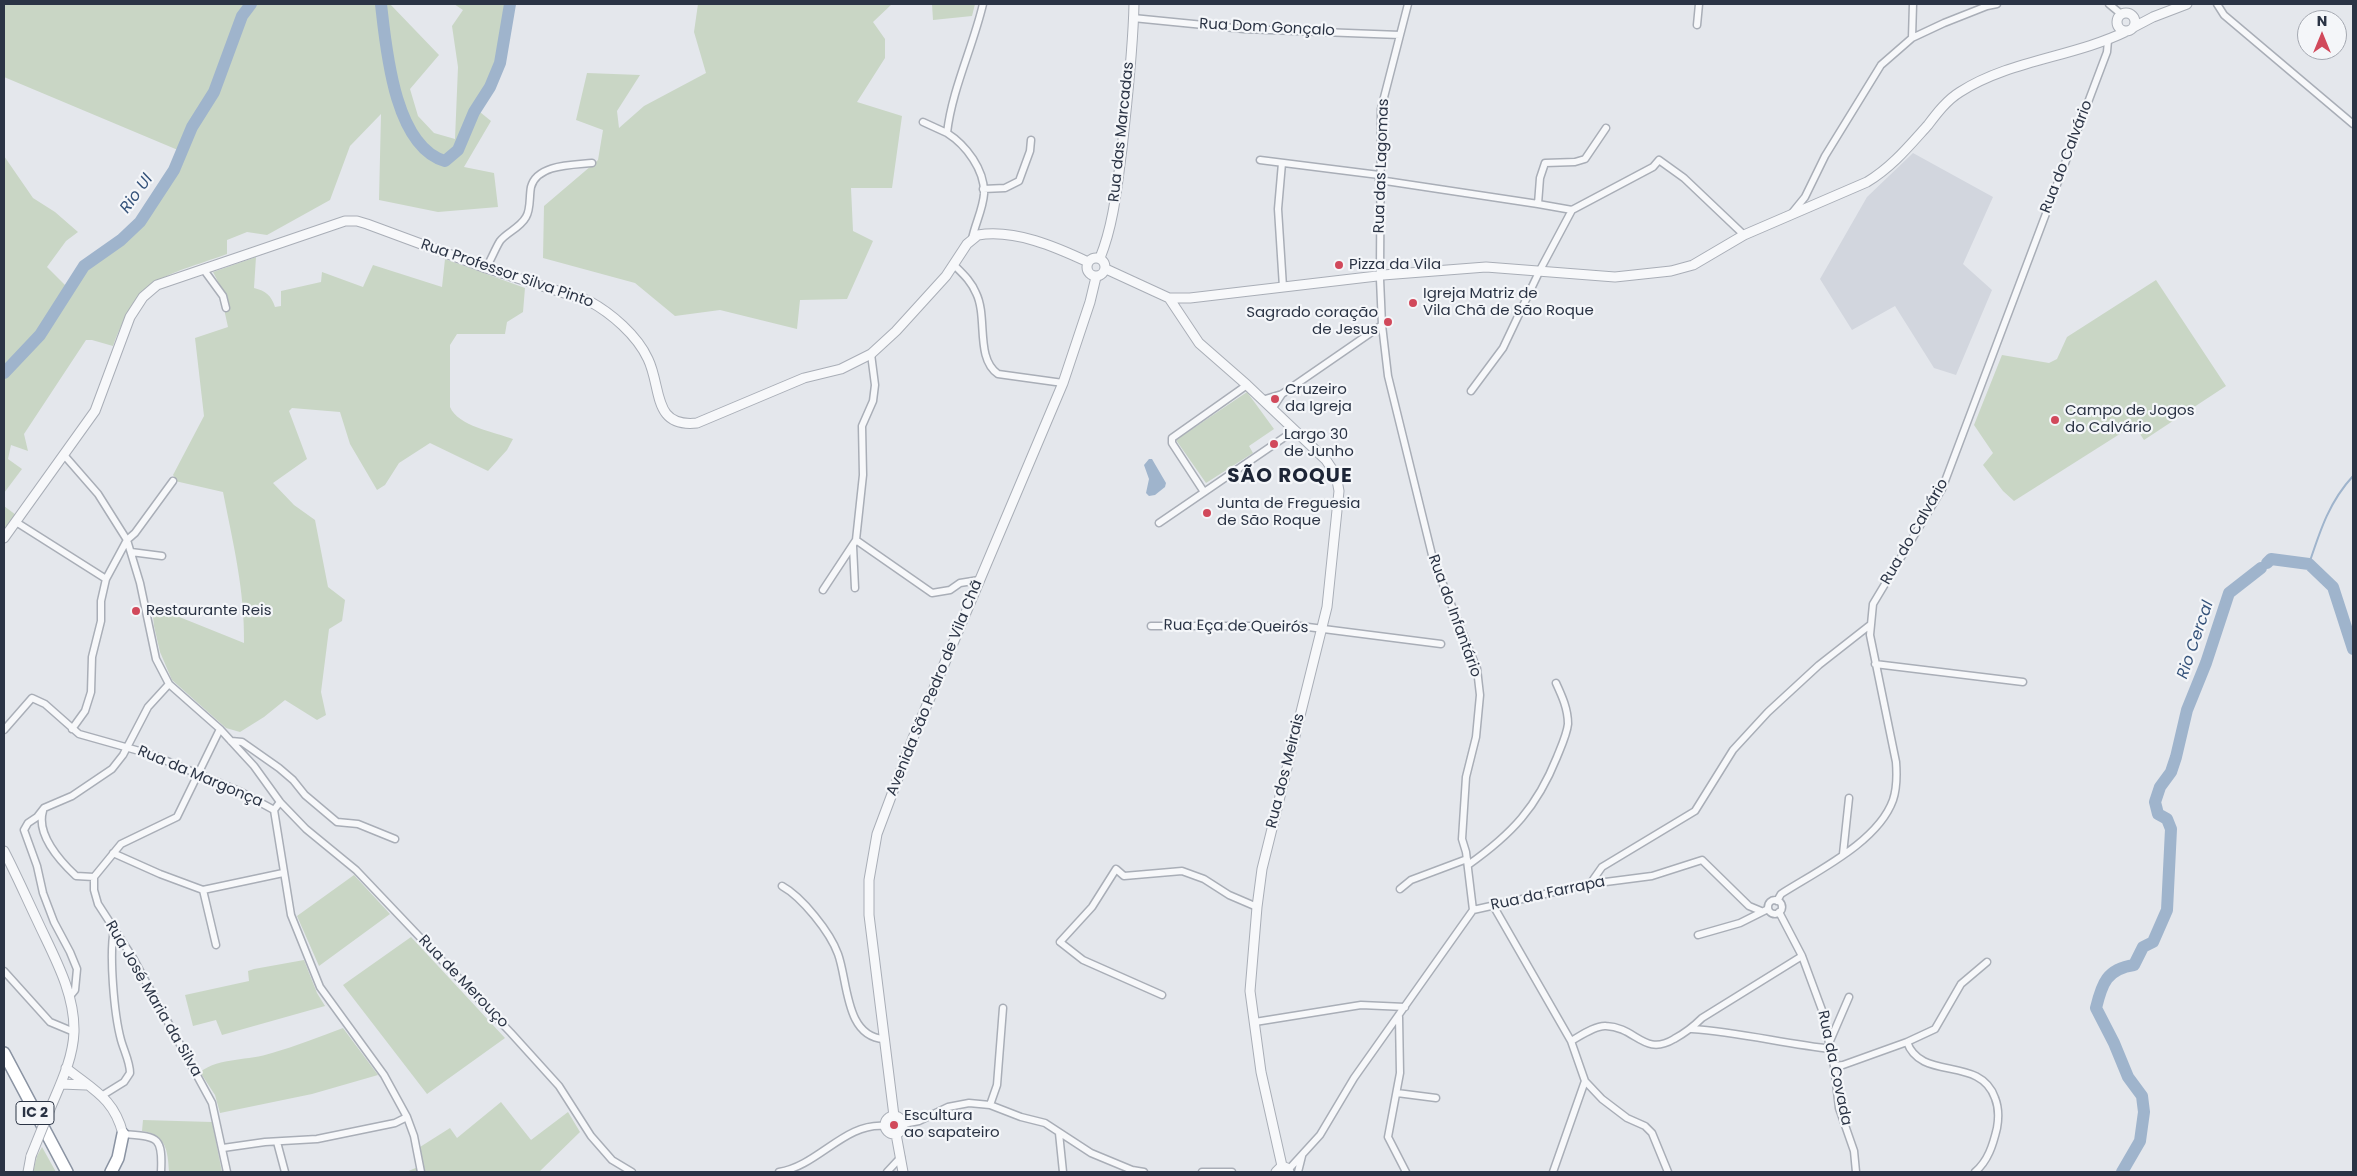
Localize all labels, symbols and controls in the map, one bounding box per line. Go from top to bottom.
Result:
north arrow [2297,10,2347,60]
text: N [2317,11,2327,31]
street label: Rua Dom Gonçalo [1199,15,1335,41]
street label: Rua das Marcadas [1106,61,1138,203]
street label: Rua das Lagomas [1371,98,1393,234]
street label: Rua do Calvário [2037,98,2097,216]
water label: Rio Ul [116,171,158,217]
street label: Rua Professor Silva Pinto [418,236,596,312]
place label: Pizza da Vila [1349,256,1441,274]
marker: Pizza da Vila [1333,259,1345,271]
place label: Igreja Matriz de Vila Chã de São Roque [1423,285,1594,320]
marker: Igreja Matriz de Vila Chã de São Roque [1407,297,1419,309]
place label: Sagrado coração de Jesus [1246,304,1378,339]
marker: Sagrado coração de Jesus [1382,316,1394,328]
place label: Cruzeiro da Igreja [1285,381,1352,416]
marker: Cruzeiro da Igreja [1269,393,1281,405]
place label: Campo de Jogos do Calvário [2065,402,2194,437]
marker: Campo de Jogos do Calvário [2049,414,2061,426]
place label: Largo 30 de Junho [1284,426,1354,461]
marker: Largo 30 de Junho [1268,438,1280,450]
district label: SÃO ROQUE [1226,465,1354,489]
street label: Rua do Calvário [1877,476,1953,588]
place label: Junta de Freguesia de São Roque [1217,495,1360,530]
marker: Junta de Freguesia de São Roque [1201,507,1213,519]
street label: Rua do Infantário [1423,552,1485,680]
street label: Avenida São Pedro de Vila Chã [883,577,987,799]
water label: Rio Cercal [2174,598,2218,682]
place label: Restaurante Reis [146,602,271,620]
marker: Restaurante Reis [130,605,142,617]
street label: Rua Eça de Queirós [1164,617,1308,637]
street label: Rua dos Meirais [1263,712,1309,830]
street label: Rua da Margonça [135,742,265,812]
street label: Rua da Farrapa [1489,873,1607,915]
street label: Rua José Maria da Silva [101,918,205,1080]
street label: Rua de Merouço [414,932,512,1032]
street label: Rua da Covada [1813,1009,1855,1127]
road number: IC 2 [16,1102,54,1124]
place label: Escultura ao sapateiro [904,1107,1000,1142]
marker: Escultura ao sapateiro [888,1119,900,1131]

